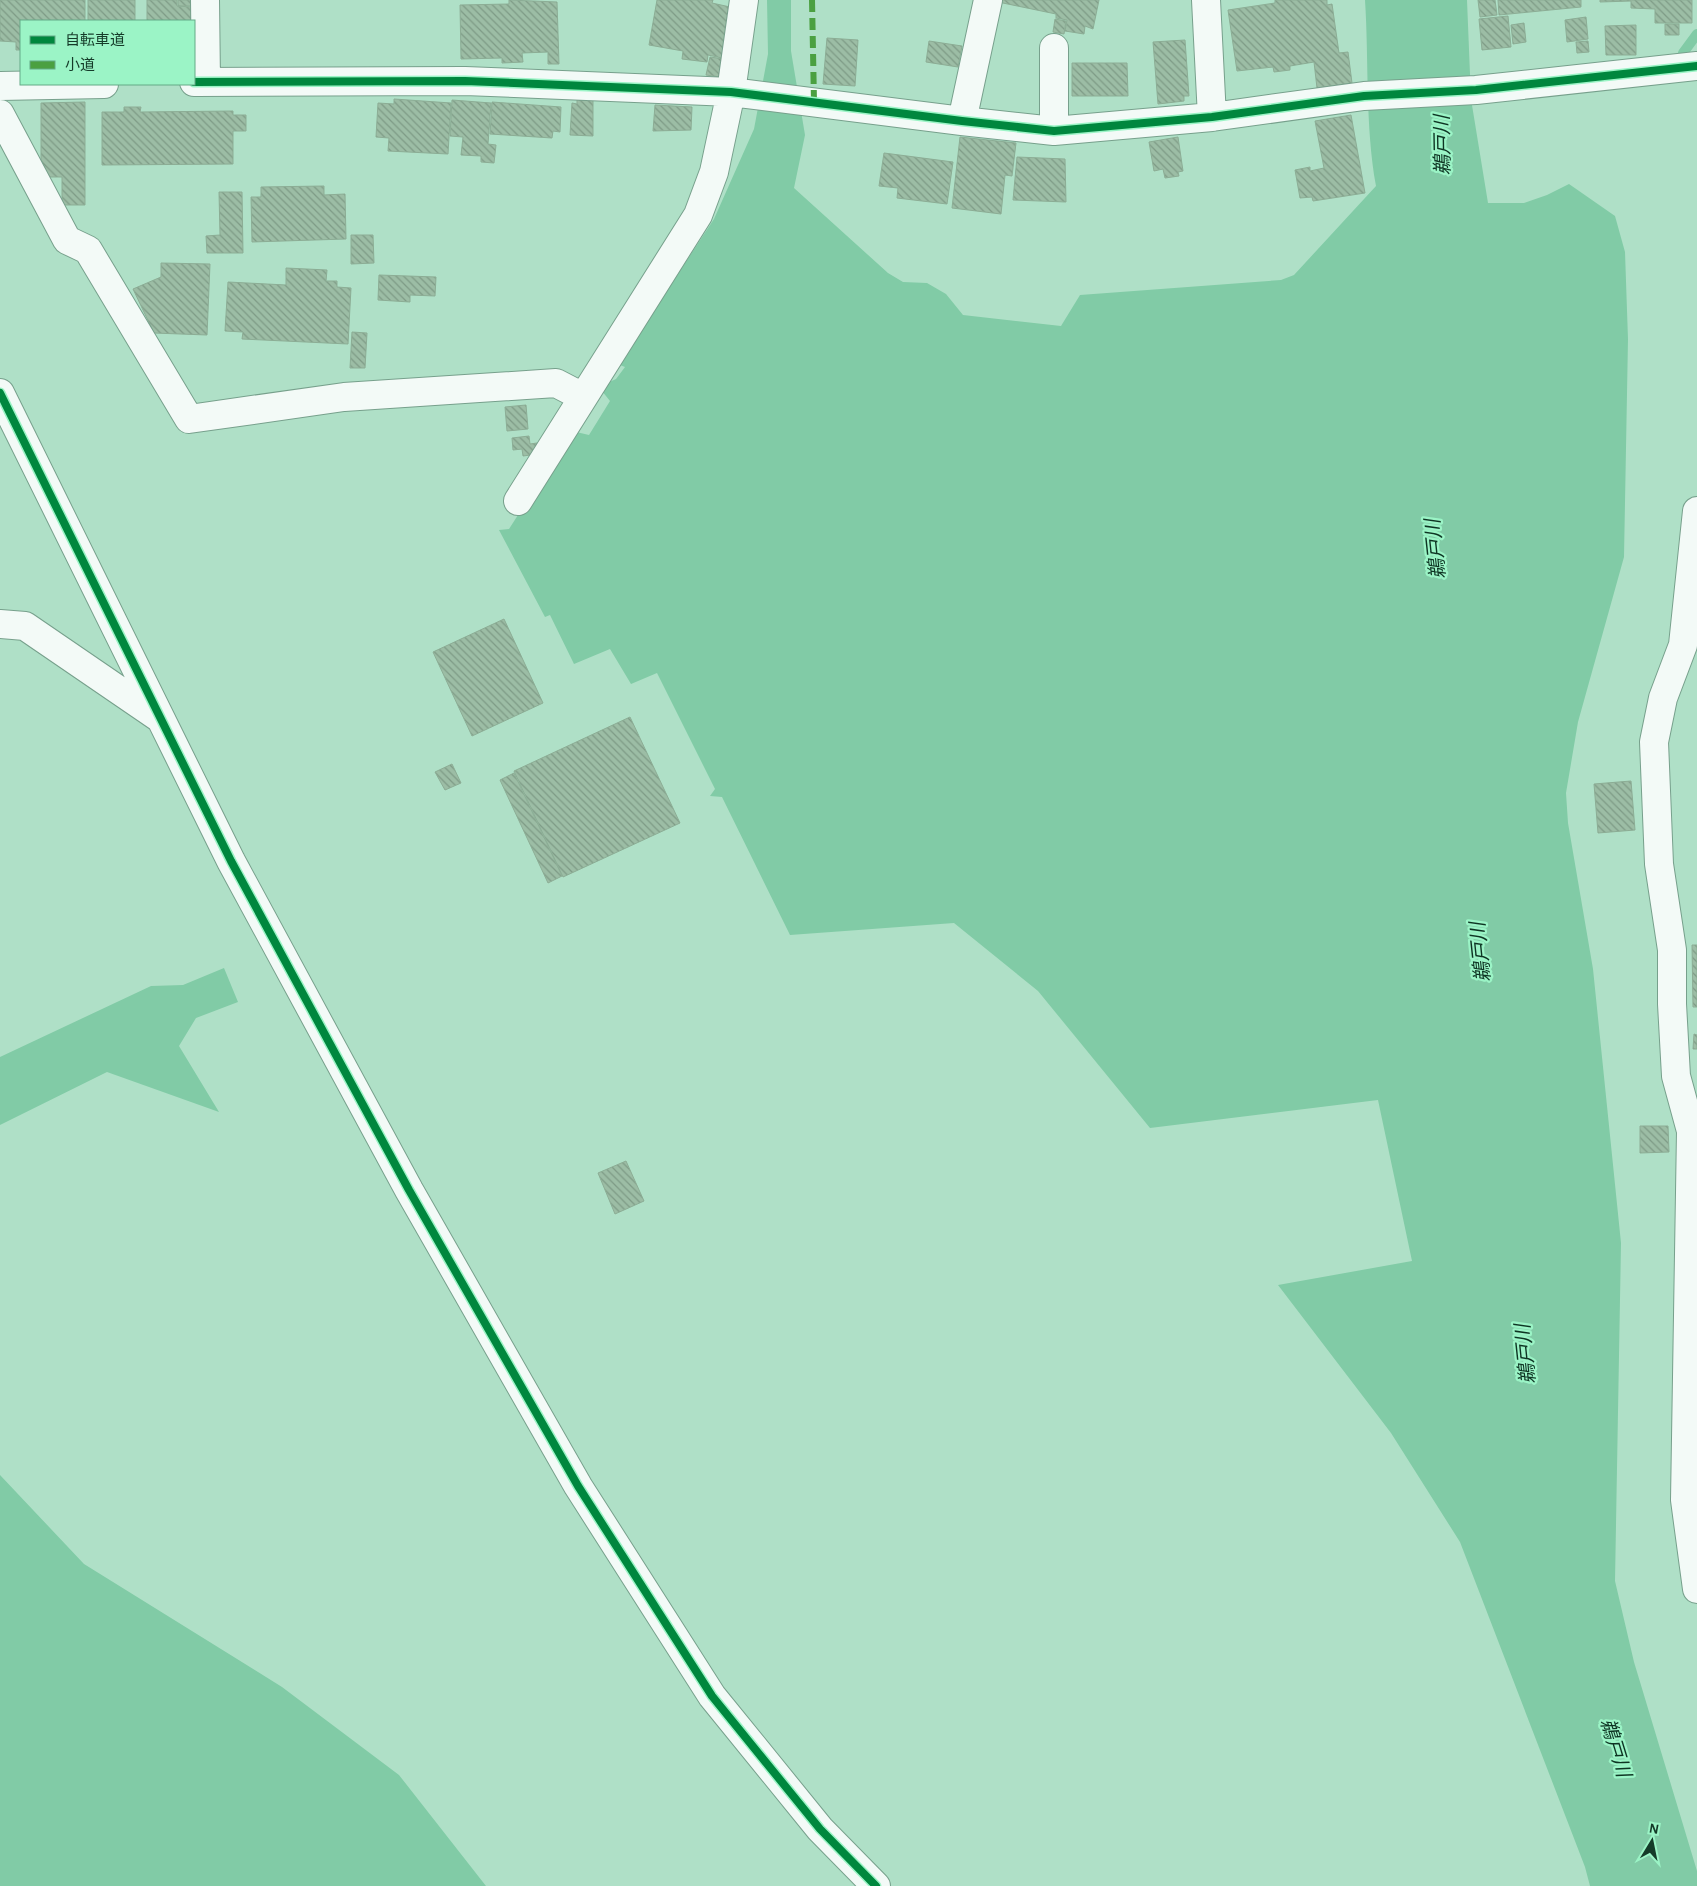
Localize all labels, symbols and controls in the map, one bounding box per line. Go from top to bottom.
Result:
legend [20,20,195,85]
text: 自転車道 [65,32,125,48]
text: 小道 [65,57,95,73]
water label: 鵜戸川 [1431,113,1454,175]
water label: 鵜戸川 [1422,516,1449,580]
water label: 鵜戸川 [1467,919,1494,983]
water label: 鵜戸川 [1512,1321,1539,1385]
water label: 鵜戸川 [1597,1716,1635,1782]
north arrow [1627,1816,1677,1866]
text: N [1648,1821,1660,1837]

